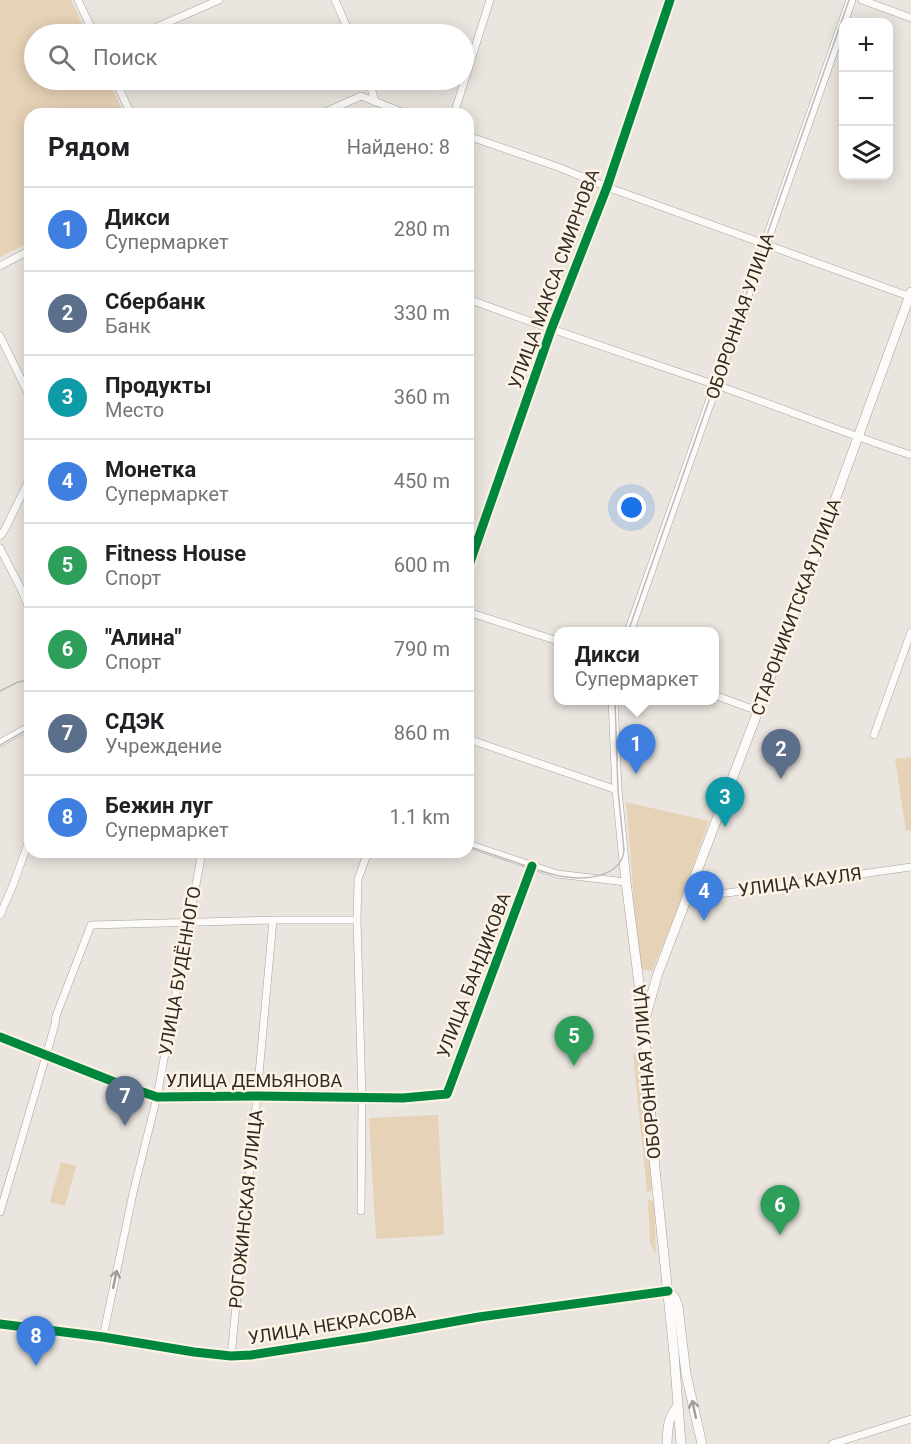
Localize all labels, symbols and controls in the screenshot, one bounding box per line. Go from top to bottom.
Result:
map controls [839,18,893,180]
button: + [839,18,893,72]
search box [24,24,474,90]
icon: search [45,41,78,74]
text: Поиск [93,45,157,70]
button: − [839,72,893,126]
button: layers [839,126,893,180]
text: Рядом [48,132,130,162]
text: Найдено: 8 [347,135,450,159]
street label: УЛИЦА МАКСА СМИРНОВА [504,166,603,392]
text: Дикси [105,205,170,230]
text: 1 [62,217,73,241]
text: 280 m [394,217,450,241]
text: Супермаркет [105,230,229,254]
street label: ОБОРОННАЯ УЛИЦА [701,230,778,402]
text: Сбербанк [105,289,205,314]
text: 2 [62,301,73,325]
text: 330 m [394,301,450,325]
text: Банк [105,314,151,338]
text: Продукты [105,373,211,398]
text: 3 [62,385,73,409]
text: 360 m [394,385,450,409]
text: Место [105,398,164,422]
text: Монетка [105,457,196,482]
text: 4 [62,469,73,493]
text: 450 m [394,469,450,493]
text: Супермаркет [105,482,229,506]
your location [617,493,646,522]
street label: СТАРОНИКИТСКАЯ УЛИЦА [746,495,845,718]
text: Fitness House [105,541,246,566]
text: 5 [62,553,73,577]
text: 600 m [394,553,450,577]
text: Спорт [105,566,161,590]
text: "Алина" [105,625,182,650]
popup [554,627,719,705]
text: 6 [62,637,73,661]
text: 790 m [394,637,450,661]
text: Дикси [575,642,640,667]
text: Спорт [105,650,161,674]
text: Супермаркет [575,667,698,691]
text: СДЭК [105,709,164,734]
text: 7 [62,721,73,745]
text: 860 m [394,721,450,745]
pin: 1 [616,724,656,774]
pin: 2 [762,730,800,779]
text: Учреждение [105,734,222,758]
pin: 3 [706,778,744,827]
text: Бежин луг [105,793,213,818]
text: 8 [62,805,73,829]
text: 1.1 km [390,805,450,829]
text: Супермаркет [105,818,229,842]
street label: УЛИЦА КАУЛЯ [737,862,863,901]
pin: 4 [684,872,724,921]
street label: УЛИЦА БУДЁННОГО [154,885,205,1057]
street label: УЛИЦА БАНДИКОВА [432,889,515,1060]
street label: ОБОРОННАЯ УЛИЦА [628,984,665,1160]
pin: 5 [554,1016,594,1066]
street label: УЛИЦА ДЕМЬЯНОВА [166,1070,342,1091]
pin: 7 [106,1076,144,1126]
street label: РОГОЖИНСКАЯ УЛИЦА [225,1108,266,1309]
pin: 6 [760,1186,800,1235]
one-way arrow [110,1270,121,1290]
street label: УЛИЦА НЕКРАСОВА [247,1301,417,1348]
pin: 8 [16,1316,56,1366]
one-way arrow [688,1400,699,1419]

